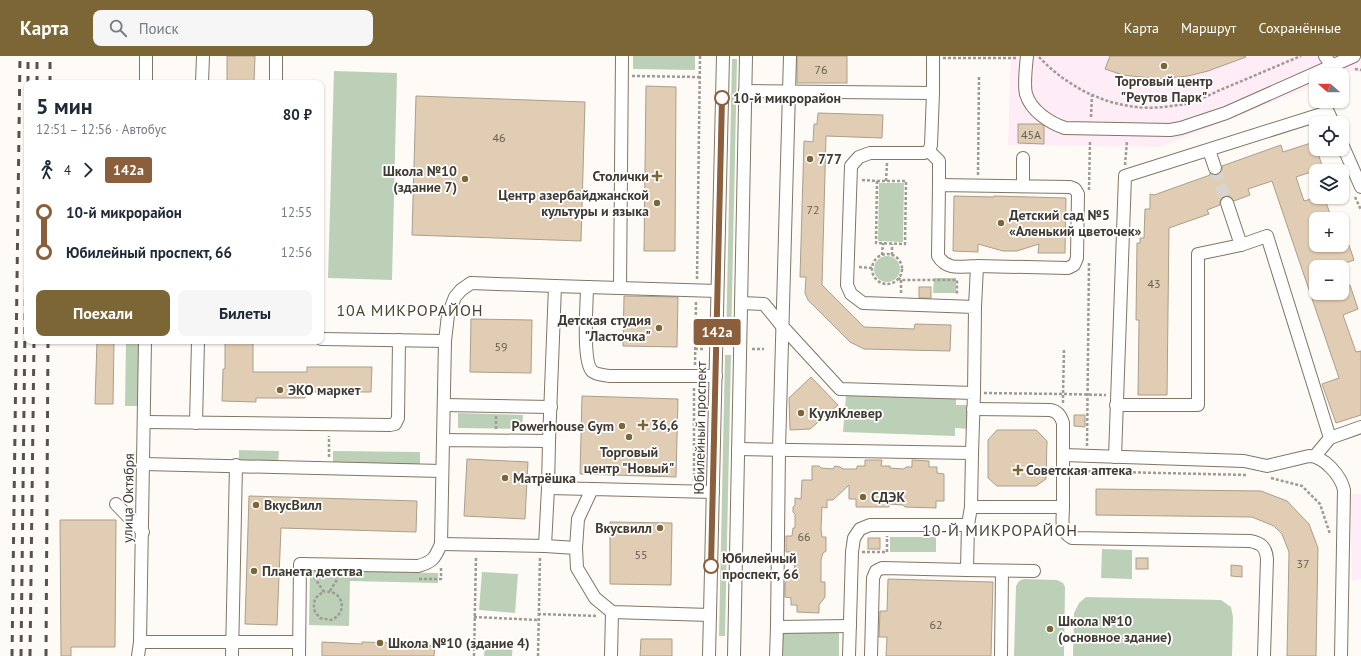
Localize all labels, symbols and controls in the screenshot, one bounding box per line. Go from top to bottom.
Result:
search box [93,10,373,46]
text: Карта [20,16,69,40]
icon: search [107,17,129,39]
text: Поиск [139,19,179,38]
text: Карта [1124,19,1159,37]
text: Маршрут [1181,19,1236,37]
text: Сохранённые [1258,19,1341,37]
marker: Торговый центр "Реутов Парк" [1159,61,1169,71]
house number: 76 [814,62,828,77]
north arrow [1309,68,1349,108]
map controls [1309,68,1349,300]
place label: Торговый центр "Реутов Парк" [1115,72,1213,106]
place label: 10-й микрорайон [733,89,841,107]
marker: 10-й микрорайон [714,90,730,106]
text: 5 мин [36,92,93,120]
text: 80 ₽ [283,105,312,124]
button: locate [1309,116,1349,156]
text: 12:51 – 12:56 · Автобус [36,121,167,138]
house number: 45А [1021,127,1041,142]
house number: 46 [492,130,506,145]
place label: 777 [818,150,842,168]
marker: 777 [805,154,815,164]
icon: walk [36,159,58,181]
icon: forward [77,159,99,181]
text: 142а [113,161,144,179]
text: 4 [64,162,71,179]
place label: Школа №10 (здание 7) [383,162,457,196]
button: layers [1309,164,1349,204]
place label: Столички [593,167,649,185]
marker: Столички [652,171,662,181]
marker: Школа №10 (здание 7) [460,174,470,184]
place label: Центр азербайджанской культуры и языка [498,186,649,220]
marker: Центр азербайджанской культуры и языка [652,198,662,208]
house number: 72 [806,202,820,217]
text: 10-й микрорайон [66,203,182,222]
text: 12:55 [281,204,312,221]
place label: Детский сад №5 «Аленький цветочек» [1009,206,1142,240]
button: + [1309,212,1349,252]
marker: Детский сад №5 «Аленький цветочек» [996,218,1006,228]
text: Юбилейный проспект, 66 [66,243,232,262]
text: 12:56 [281,244,312,261]
button: − [1309,260,1349,300]
house number: 43 [1147,276,1161,291]
button: Поехали [36,290,170,336]
button: Билеты [178,290,312,336]
district label: 10А МИКРОРАЙОН [336,300,484,320]
place label: Детская студия "Ласточка" [558,311,651,345]
line badge: 142а [689,319,745,345]
marker: Детская студия "Ласточка" [654,323,664,333]
text: 142а [702,323,732,341]
house number: 59 [494,339,508,354]
street label: Юбилейный проспект [690,361,710,495]
place label: ЭКО маркет [288,381,361,399]
marker: ЭКО маркет [275,385,285,395]
place label: КуулКлевер [809,404,883,422]
marker: КуулКлевер [796,408,806,418]
place label: 36,6 [651,416,678,434]
place label: Powerhouse Gym [512,417,614,435]
marker: 36,6 [638,420,648,430]
marker: Powerhouse Gym [617,421,627,431]
marker: Торговый центр "Новый" [624,432,634,442]
place label: Торговый центр "Новый" [584,443,674,477]
street label: улица Октября [118,453,138,543]
place label: Советская аптека [1026,461,1132,479]
marker: Советская аптека [1013,465,1023,475]
place label: Матрёшка [513,469,576,487]
marker: Матрёшка [500,473,510,483]
place label: СДЭК [871,488,905,506]
marker: СДЭК [858,492,868,502]
place label: ВкусВилл [264,496,322,514]
marker: ВкусВилл [251,500,261,510]
place label: Вкусвилл [595,519,652,537]
district label: 10-Й МИКРОРАЙОН [922,520,1078,540]
marker: Вкусвилл [655,523,665,533]
house number: 66 [797,529,811,544]
house number: 55 [634,547,648,562]
place label: Юбилейный проспект, 66 [722,549,799,583]
house number: 37 [1296,556,1310,571]
marker: Юбилейный проспект, 66 [703,558,719,574]
place label: Планета детства [262,562,363,580]
marker: Планета детства [249,566,259,576]
place label: Школа №10 (основное здание) [1058,612,1172,646]
house number: 62 [929,617,943,632]
marker: Школа №10 (основное здание) [1045,624,1055,634]
place label: Школа №10 (здание 4) [388,634,530,652]
marker: Школа №10 (здание 4) [375,638,385,648]

